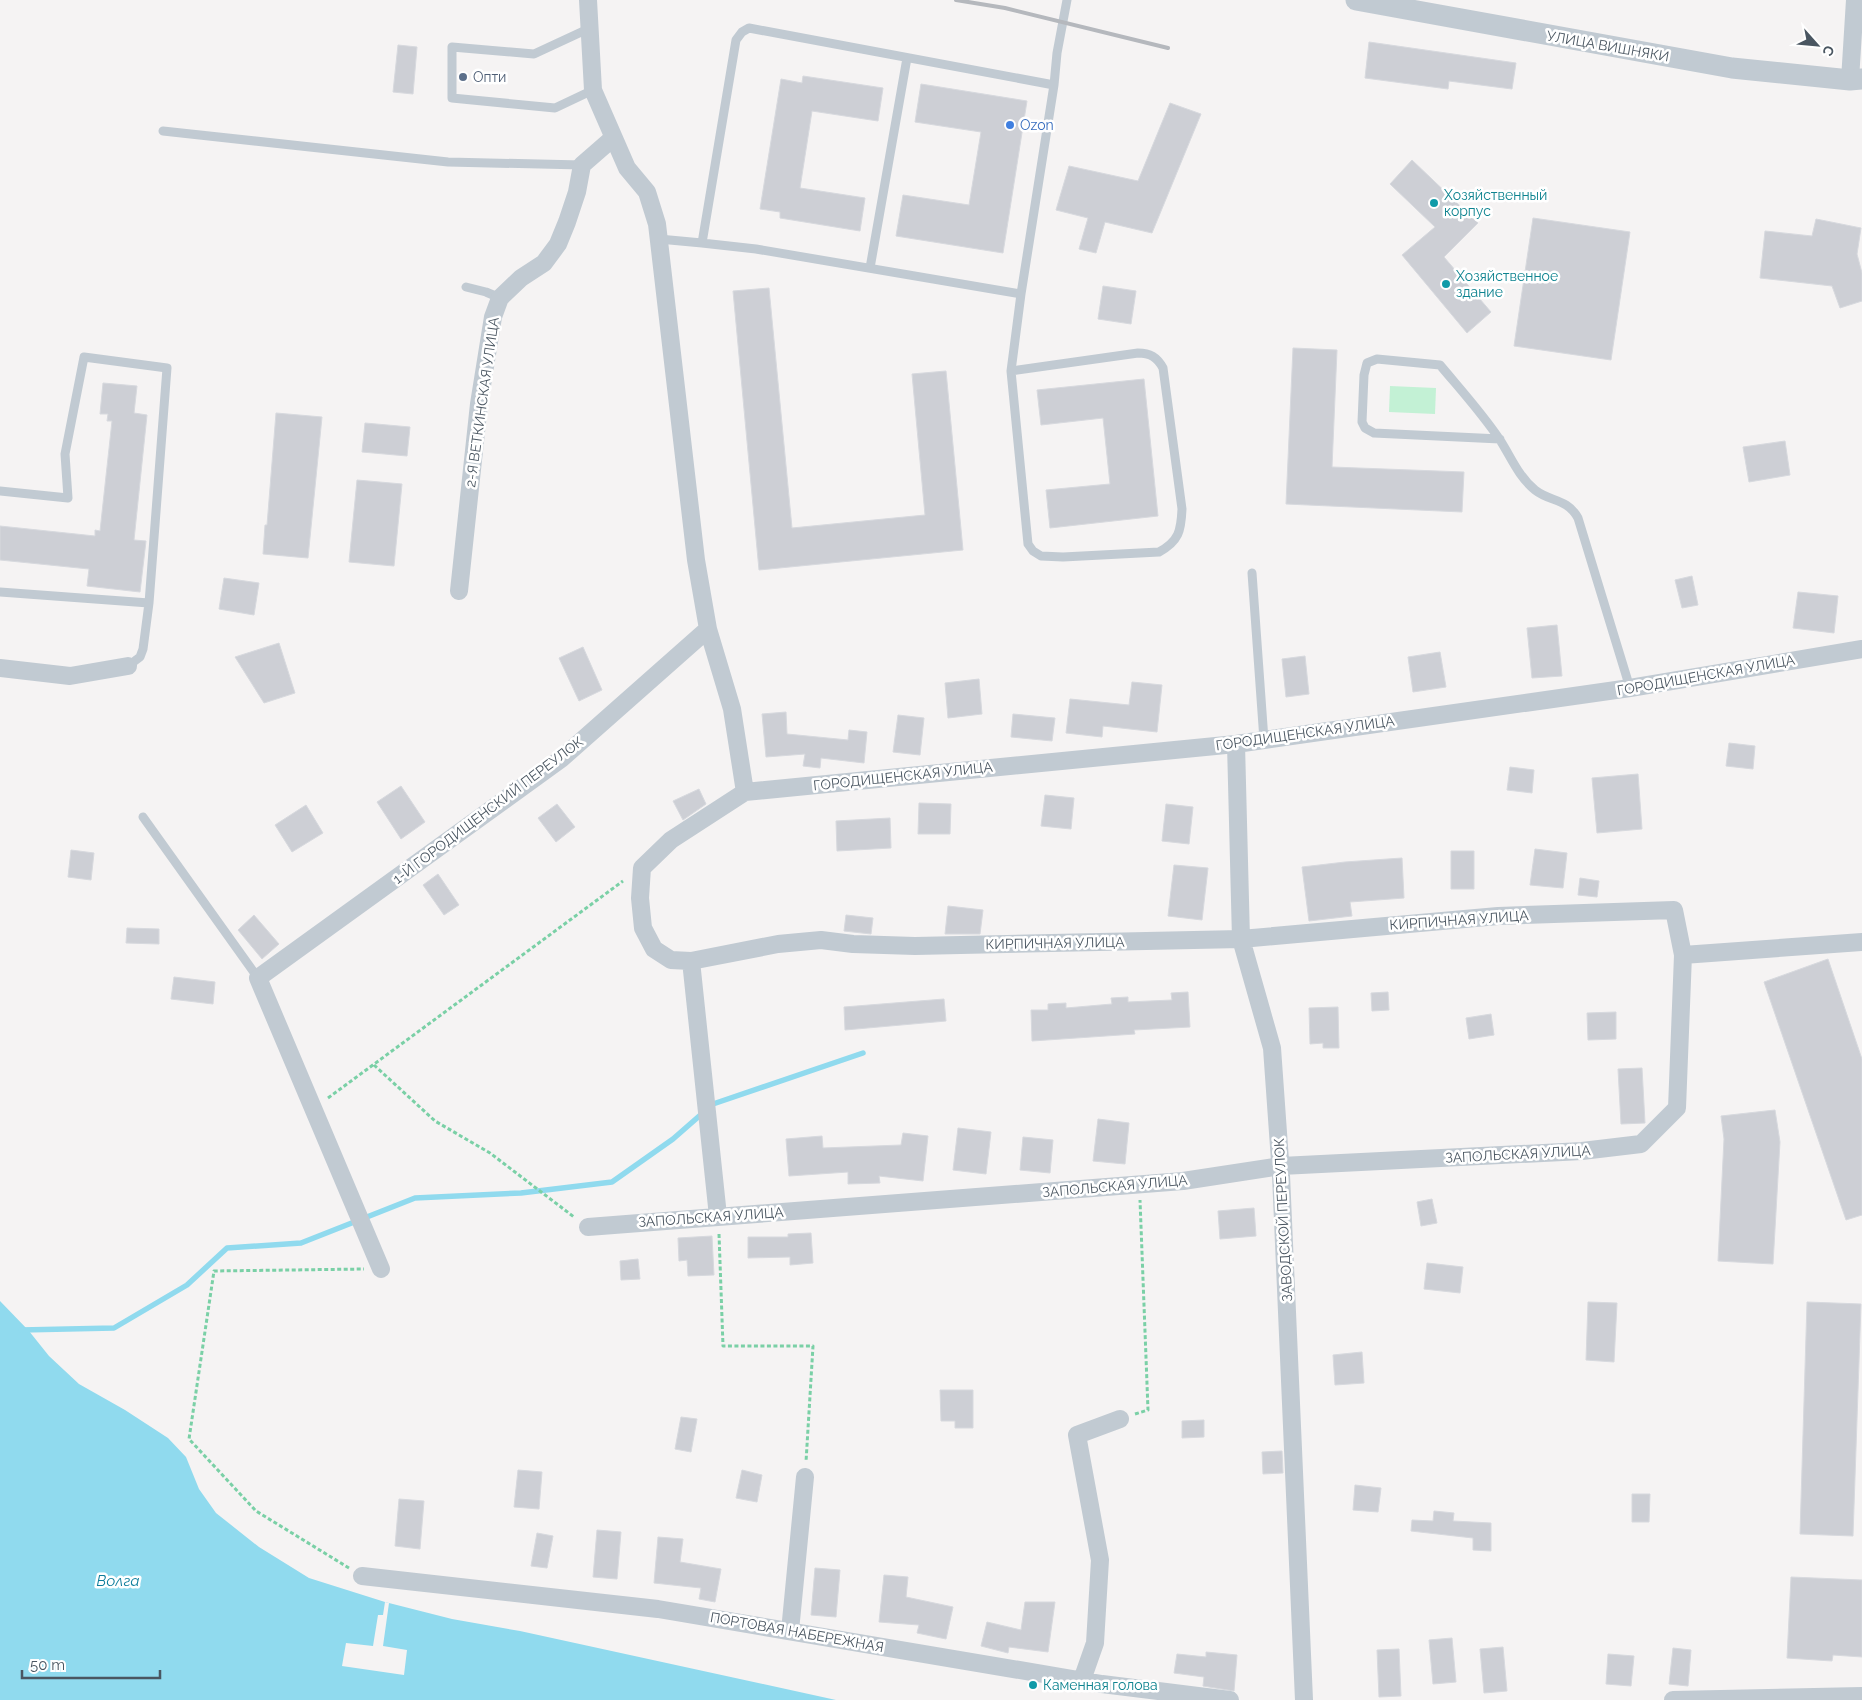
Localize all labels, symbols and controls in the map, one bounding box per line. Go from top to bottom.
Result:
north arrow [1792,20,1842,70]
street label: УЛИЦА ВИШНЯКИ [1545,27,1671,65]
text: С [1819,43,1838,59]
place label: Опти [473,69,506,85]
marker: Опти [457,71,469,83]
place label: Ozon [1020,117,1054,133]
marker: Ozon [1004,119,1016,131]
place label: Хозяйственный корпус [1444,187,1547,219]
marker: Хозяйственный корпус [1428,197,1440,209]
place label: Хозяйственное здание [1456,268,1558,300]
marker: Хозяйственное здание [1440,278,1452,290]
street label: 2-Я ВЕТКИНСКАЯ УЛИЦА [462,315,502,488]
street label: ГОРОДИЩЕНСКАЯ УЛИЦА [1616,651,1797,699]
street label: ГОРОДИЩЕНСКАЯ УЛИЦА [1215,712,1396,753]
street label: 1-Й ГОРОДИЩЕНСКИЙ ПЕРЕУЛОК [389,732,586,887]
street label: ГОРОДИЩЕНСКАЯ УЛИЦА [812,759,994,793]
street label: КИРПИЧНАЯ УЛИЦА [1389,907,1530,933]
street label: КИРПИЧНАЯ УЛИЦА [985,934,1125,952]
street label: ЗАВОДСКОЙ ПЕРЕУЛОК [1270,1138,1295,1302]
street label: ЗАПОЛЬСКАЯ УЛИЦА [1445,1142,1592,1166]
street label: ЗАПОЛЬСКАЯ УЛИЦА [1042,1172,1189,1200]
street label: ЗАПОЛЬСКАЯ УЛИЦА [638,1204,785,1230]
water label: Волга [97,1572,139,1590]
street label: ПОРТОВАЯ НАБЕРЕЖНАЯ [709,1609,885,1655]
scale bar [22,1648,160,1680]
text: 50 m [30,1656,65,1674]
place label: Каменная голова [1043,1677,1158,1693]
marker: Каменная голова [1027,1679,1039,1691]

